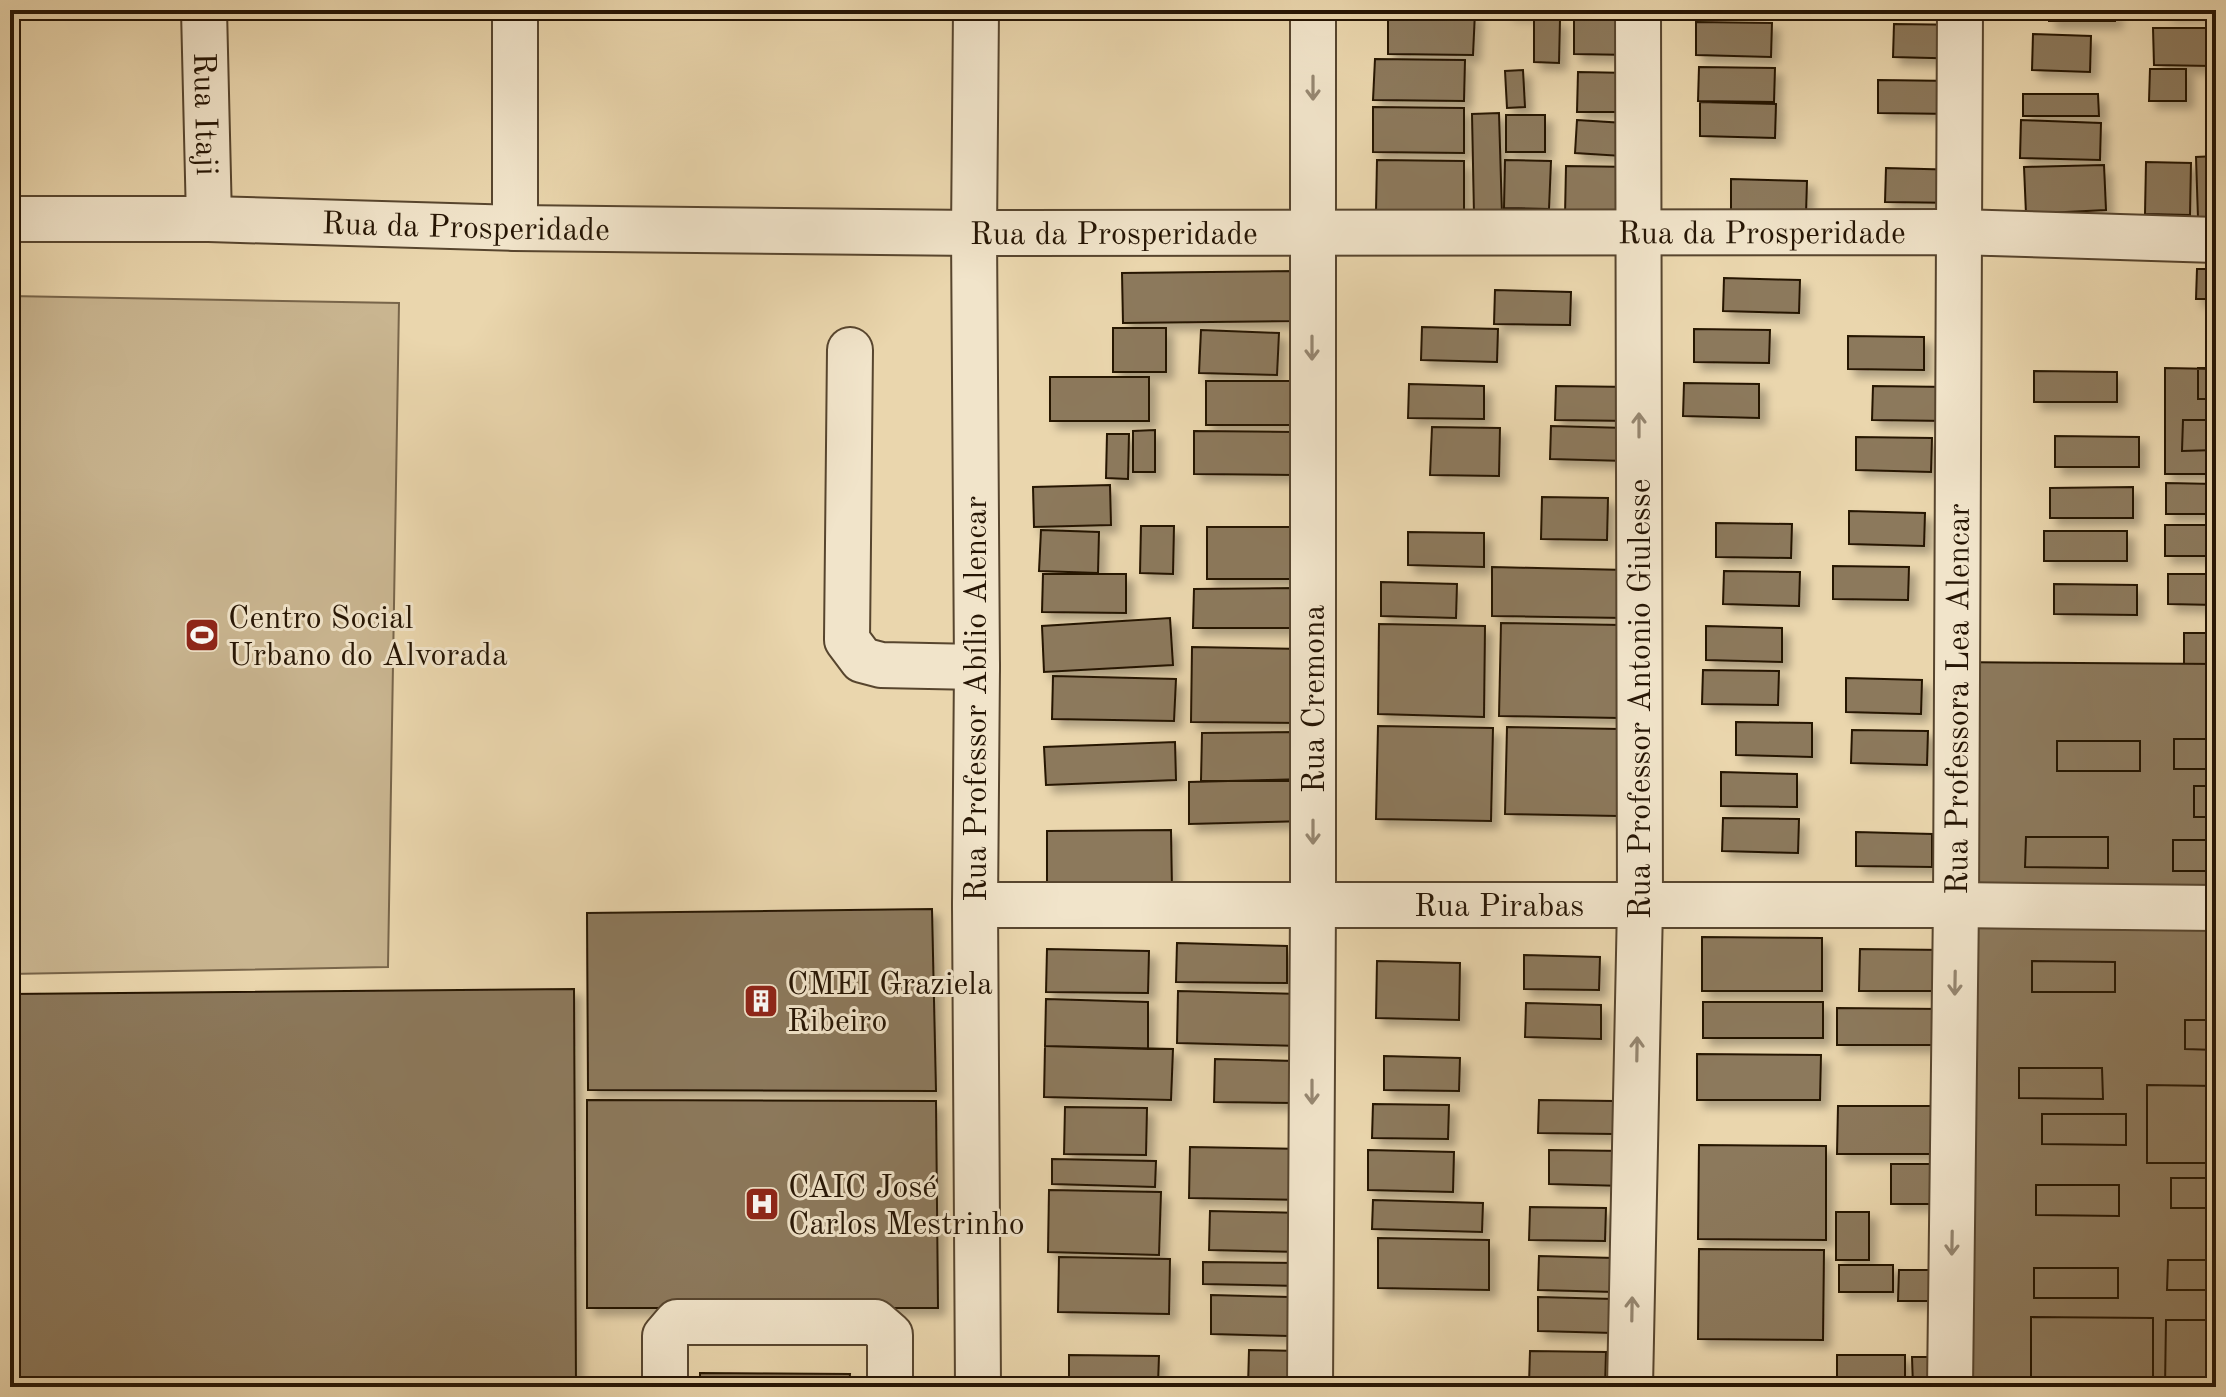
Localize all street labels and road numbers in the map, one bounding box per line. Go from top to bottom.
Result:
street label: Rua Itaji [186,52,221,176]
street label: Rua da Prosperidade [321,209,610,248]
street label: Rua da Prosperidade [1618,219,1906,251]
street label: Rua da Prosperidade [970,220,1258,252]
street label: Rua Professor Antonio Giulesse [1626,479,1658,919]
street label: Rua Professor Abílio Alencar [962,496,994,902]
street label: Rua Professora Lea Alencar [1943,503,1977,895]
street label: Rua Cremona [1300,605,1332,793]
street label: Rua Pirabas [1414,892,1584,924]

